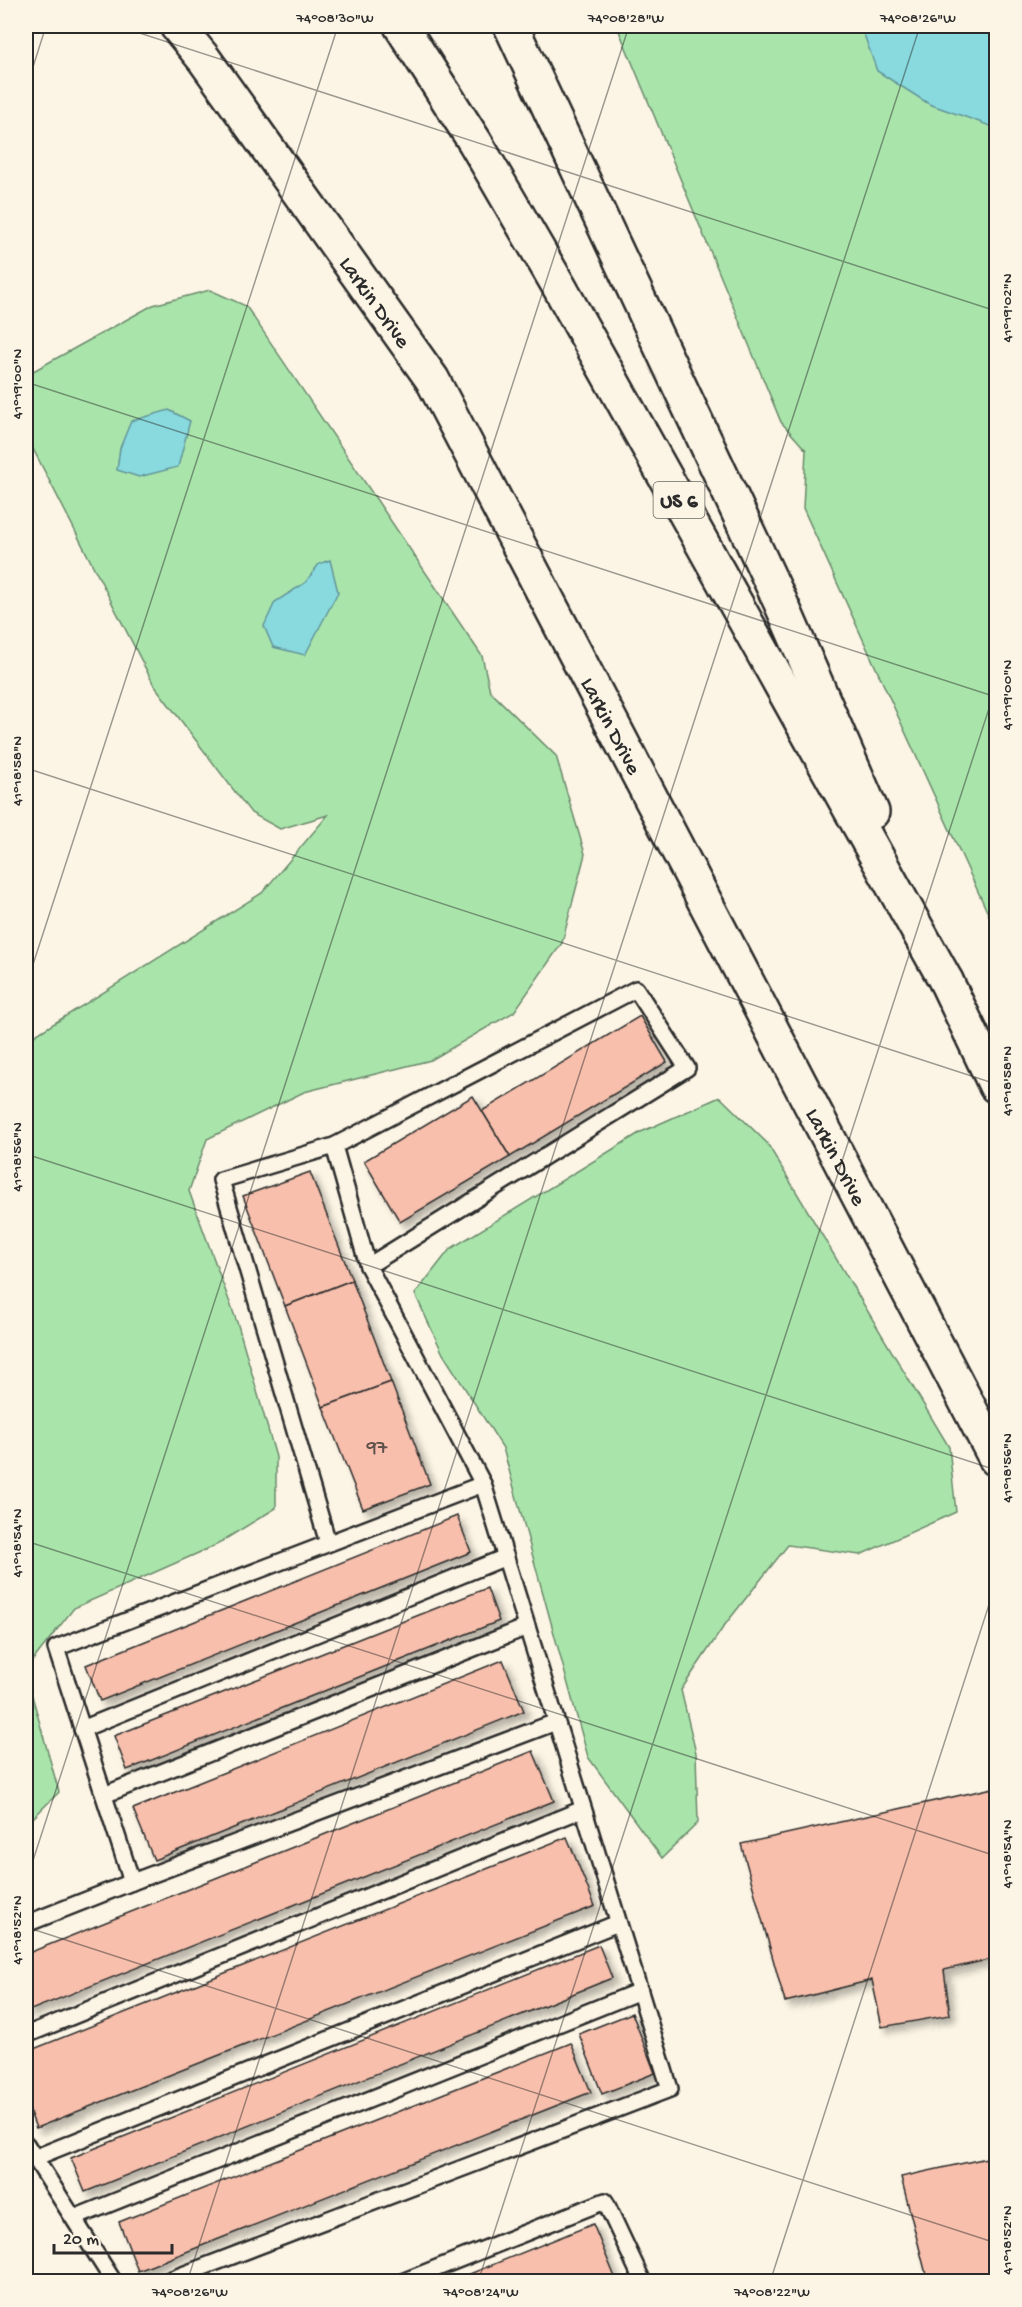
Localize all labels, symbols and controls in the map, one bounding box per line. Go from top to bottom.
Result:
text: 74°08'30"W [295,10,374,28]
text: 74°08'28"W [587,10,665,28]
text: 74°08'26"W [879,10,956,28]
street label: Larkin Drive [332,253,415,355]
text: 41°19'02"N [999,273,1017,343]
text: 41°19'00"N [9,349,27,419]
road number: US 6 [654,482,704,518]
text: 41°19'00"N [999,660,1017,730]
street label: Larkin Drive [573,674,646,781]
text: 41°18'58"N [9,736,27,806]
text: 41°18'58"N [999,1046,1017,1116]
street label: Larkin Drive [798,1105,871,1211]
text: 41°18'56"N [9,1122,27,1192]
text: 41°18'56"N [999,1433,1017,1503]
house number: 97 [366,1438,388,1461]
text: 41°18'54"N [9,1508,27,1578]
text: 41°18'54"N [999,1819,1017,1889]
text: 41°18'52"N [9,1895,27,1965]
text: 41°18'52"N [999,2205,1017,2275]
scale bar [54,2217,172,2255]
text: 20 m [63,2230,99,2251]
text: 74°08'26"W [151,2284,228,2302]
text: 74°08'24"W [442,2284,519,2302]
text: 74°08'22"W [733,2284,810,2302]

